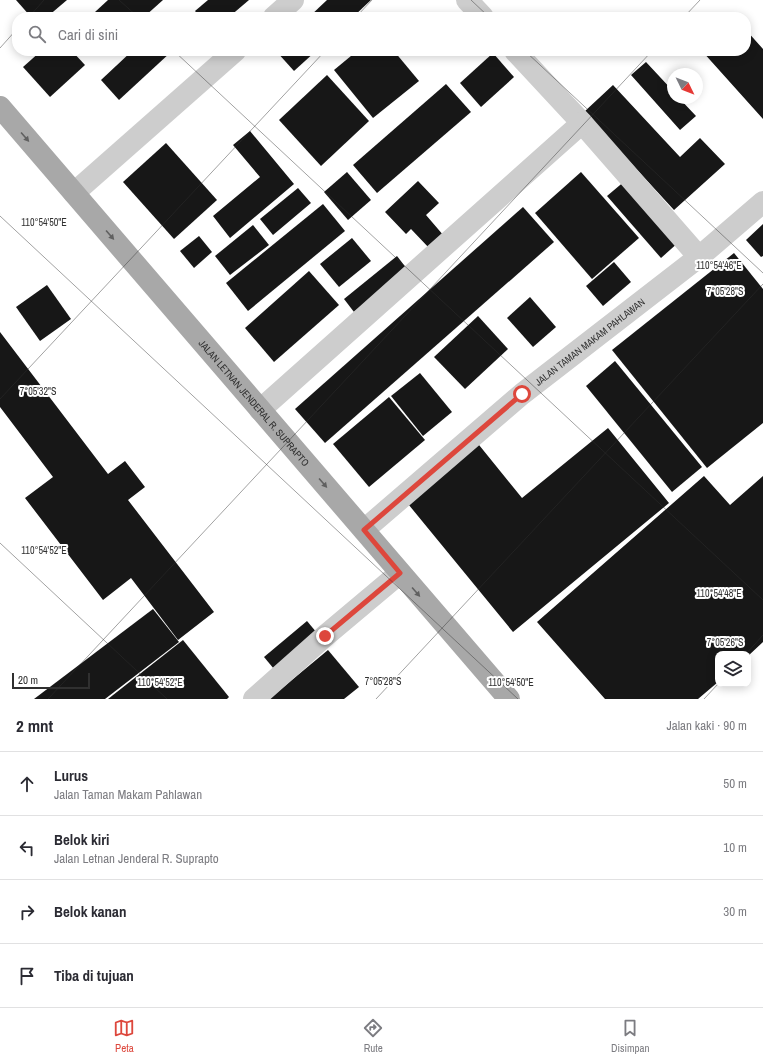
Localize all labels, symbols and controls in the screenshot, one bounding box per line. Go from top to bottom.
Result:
search box [12,12,751,56]
icon: search [26,23,48,45]
text: Cari di sini [58,24,118,45]
north arrow [667,68,703,104]
one-way arrow [21,131,30,142]
text: 110°54'50"E [21,216,67,229]
one-way arrow [106,230,115,241]
text: 110°54'46"E [696,259,742,272]
text: 7°05'28"S [707,285,744,298]
street label: JALAN TAMAN MAKAM PAHLAWAN [532,295,647,388]
street label: JALAN LETNAN JENDERAL R. SUPRAPTO [196,337,312,469]
text: 7°05'32"S [20,385,57,398]
route start [513,385,531,403]
one-way arrow [318,477,327,488]
text: 110°54'52"E [21,544,67,557]
one-way arrow [412,586,421,597]
text: 110°54'48"E [696,587,742,600]
route end [316,627,334,645]
text: 7°05'26"S [707,636,744,649]
map controls [715,651,751,687]
button: layers [715,651,751,687]
scale bar [12,671,90,690]
text: 20 m [18,673,38,687]
text: 7°05'28"S [365,675,402,688]
text: 110°54'52"E [137,676,183,689]
text: 110°54'50"E [488,676,534,689]
text: 2 mnt [16,714,53,737]
text: Jalan kaki · 90 m [666,717,747,734]
text: Lurus [54,765,88,786]
icon: ahead [16,773,38,795]
text: 50 m [723,775,747,792]
text: Jalan Taman Makam Pahlawan [54,786,202,803]
text: Belok kiri [54,829,109,850]
icon: left [16,837,38,859]
text: 10 m [723,839,747,856]
text: Jalan Letnan Jenderal R. Suprapto [54,850,219,867]
icon: right [16,901,38,923]
text: Belok kanan [54,901,126,922]
text: 30 m [723,903,747,920]
icon: arrive [16,965,38,987]
text: Tiba di tujuan [54,965,134,986]
tab: Peta [113,1017,135,1055]
tab: Rute [362,1017,384,1055]
tab: Disimpan [611,1017,650,1055]

